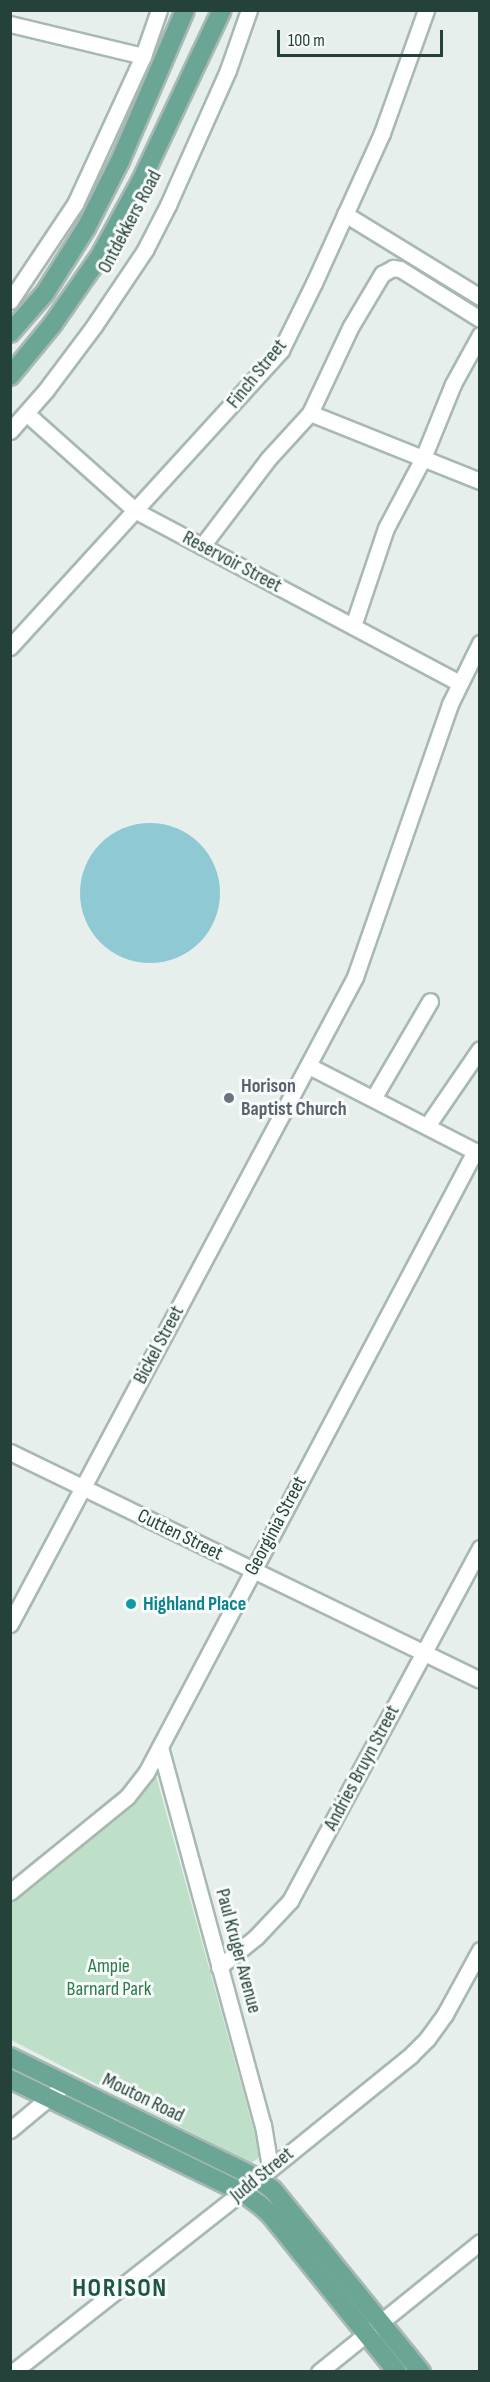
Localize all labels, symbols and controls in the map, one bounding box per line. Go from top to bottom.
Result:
scale bar [280,18,446,56]
text: 100 m [288,30,325,51]
street label: Ontdekkers Road [93,166,167,278]
street label: Finch Street [222,335,292,413]
street label: Reservoir Street [178,526,286,598]
place label: Horison Baptist Church [241,1074,347,1121]
marker: Horison Baptist Church [222,1091,236,1105]
street label: Bickel Street [128,1302,190,1388]
street label: Georginia Street [240,1472,312,1580]
street label: Cutten Street [133,1504,227,1566]
place label: Highland Place [143,1592,246,1616]
marker: Highland Place [124,1597,138,1611]
street label: Andries Bruyn Street [319,1701,405,1835]
street label: Paul Kruger Avenue [210,1886,266,2016]
park label: Ampie Barnard Park [67,1954,151,2001]
street label: Mouton Road [98,2068,188,2128]
street label: Judd Street [225,2142,299,2208]
district label: HORISON [72,2273,168,2305]

